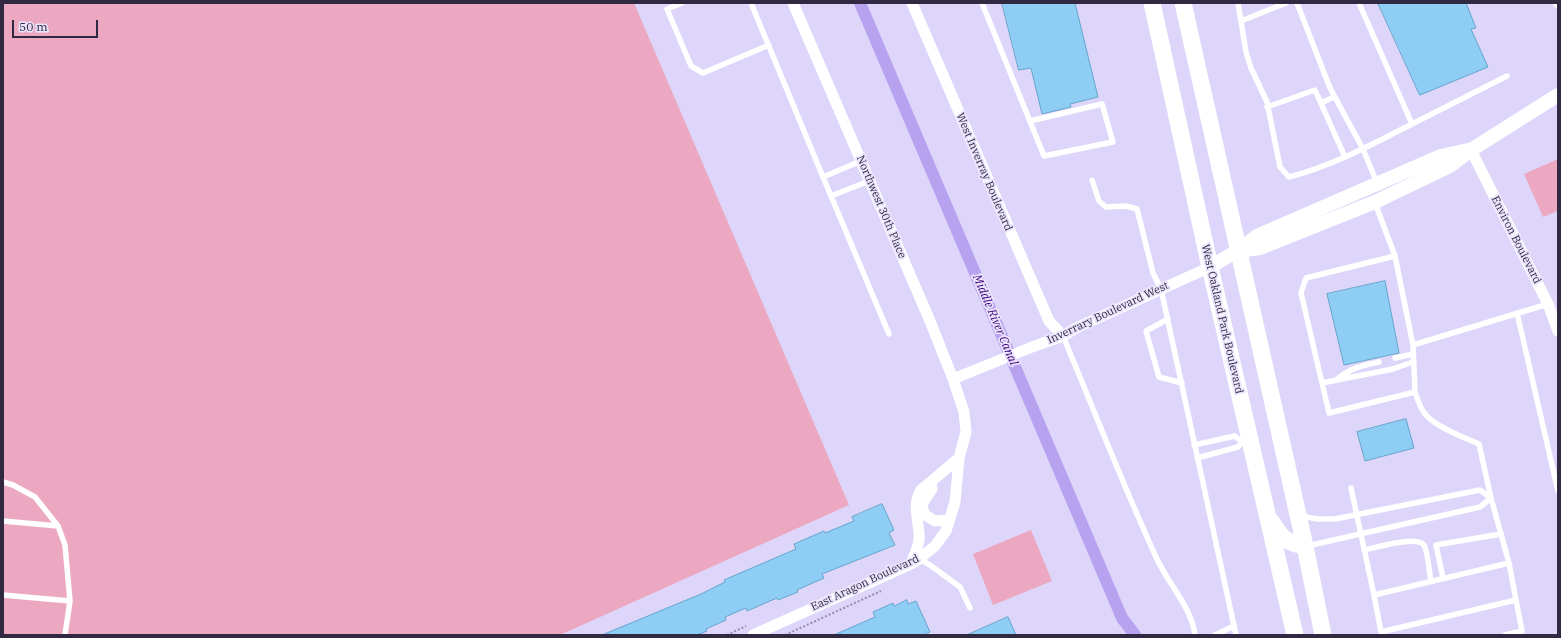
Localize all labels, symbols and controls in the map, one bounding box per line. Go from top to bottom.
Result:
scale bar [14,12,100,38]
text: 50 m [19,19,48,34]
street label: West Inverray Boulevard [953,111,1015,233]
street label: Northwest 30th Place [853,154,909,260]
street label: Environ Boulevard [1488,194,1544,286]
street label: West Oakland Park Boulevard [1198,243,1246,395]
water label: Middle River Canal [969,272,1021,368]
street label: Inverrary Boulevard West [1045,279,1171,347]
street label: East Aragon Boulevard [809,552,921,614]

